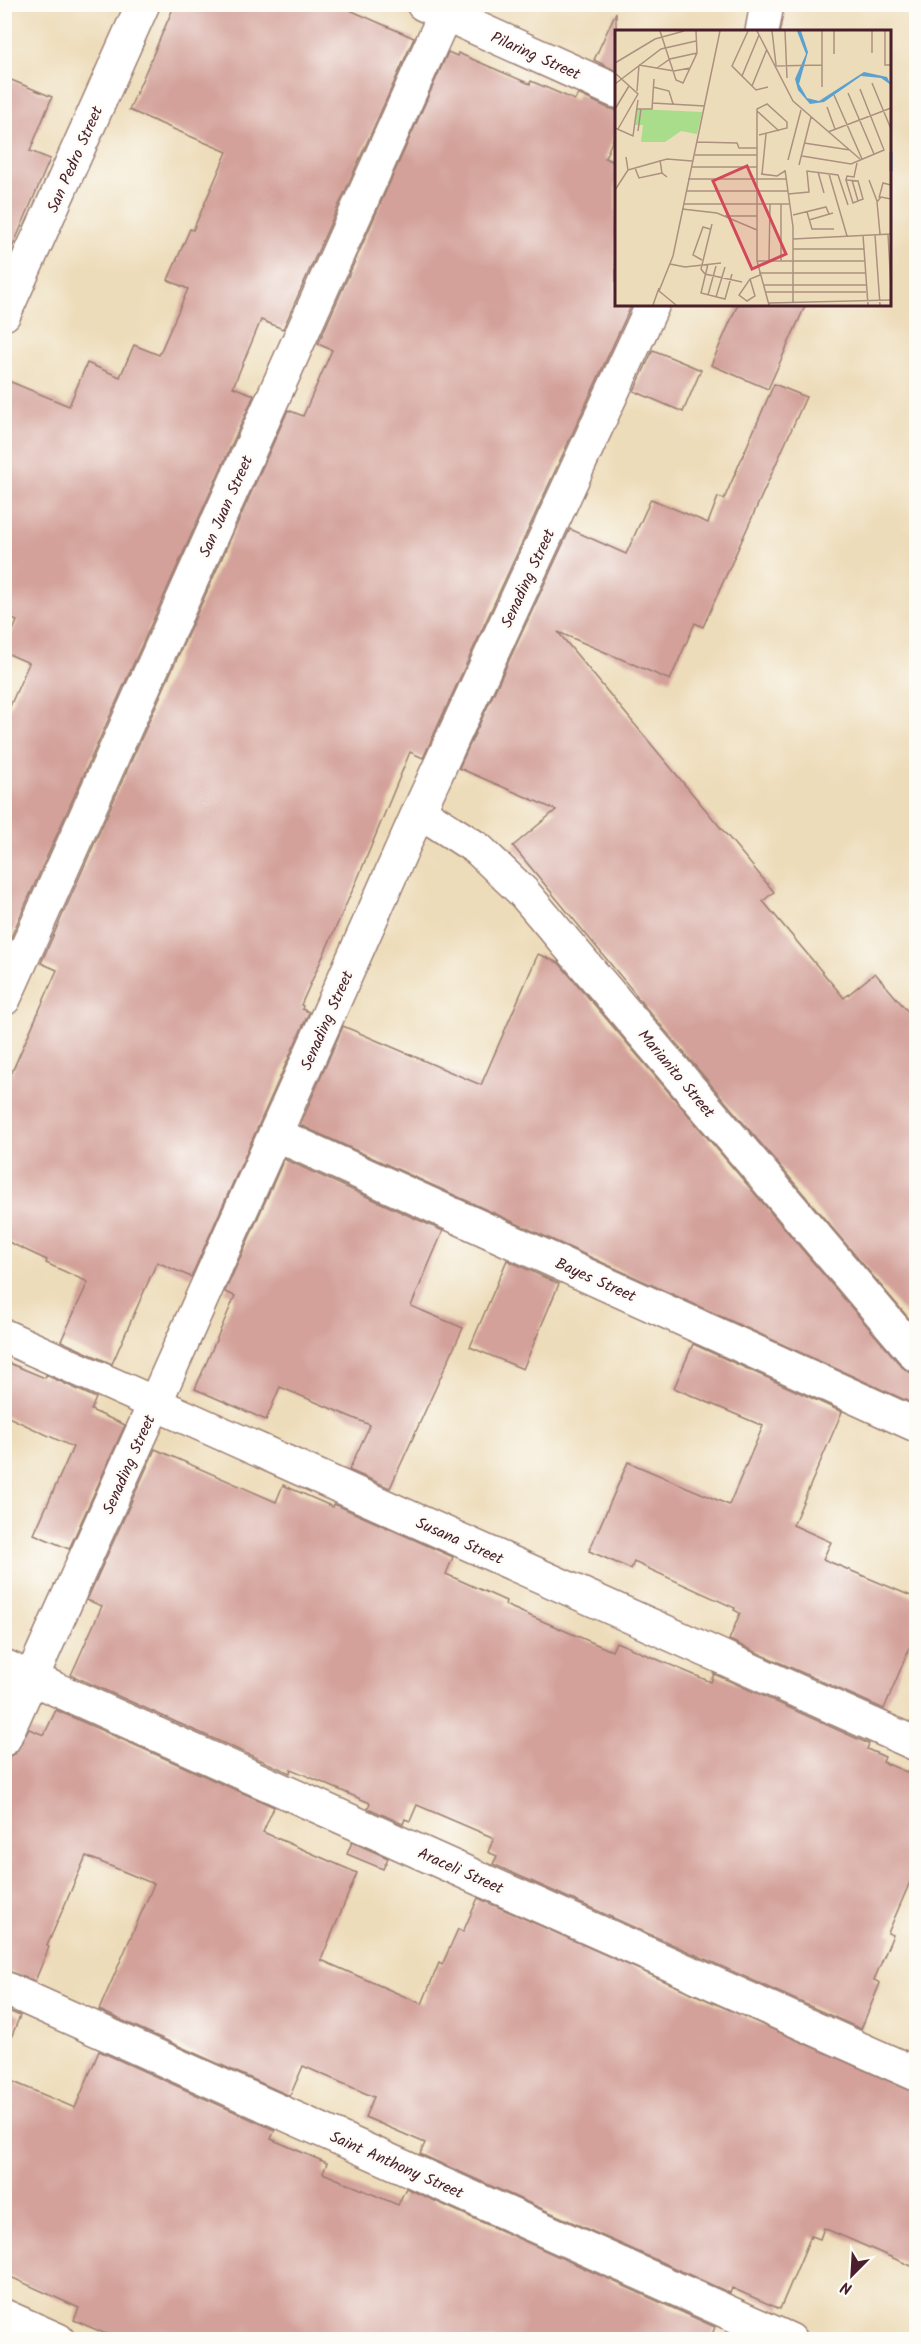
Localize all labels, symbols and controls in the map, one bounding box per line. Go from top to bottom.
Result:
street label: Pilaring Street [486,25,585,88]
inset map [615,30,891,306]
street label: San Pedro Street [41,102,110,217]
street label: San Juan Street [193,451,260,562]
street label: Senading Street [494,524,563,632]
street label: Senading Street [294,966,361,1074]
street label: Marianito Street [631,1024,721,1125]
street label: Bayes Street [551,1251,641,1310]
street label: Senading Street [96,1410,163,1518]
street label: Susana Street [412,1511,508,1572]
street label: Araceli Street [413,1841,508,1902]
street label: Saint Anthony Street [325,2125,468,2206]
north arrow [822,2245,882,2305]
text: N [837,2274,856,2301]

